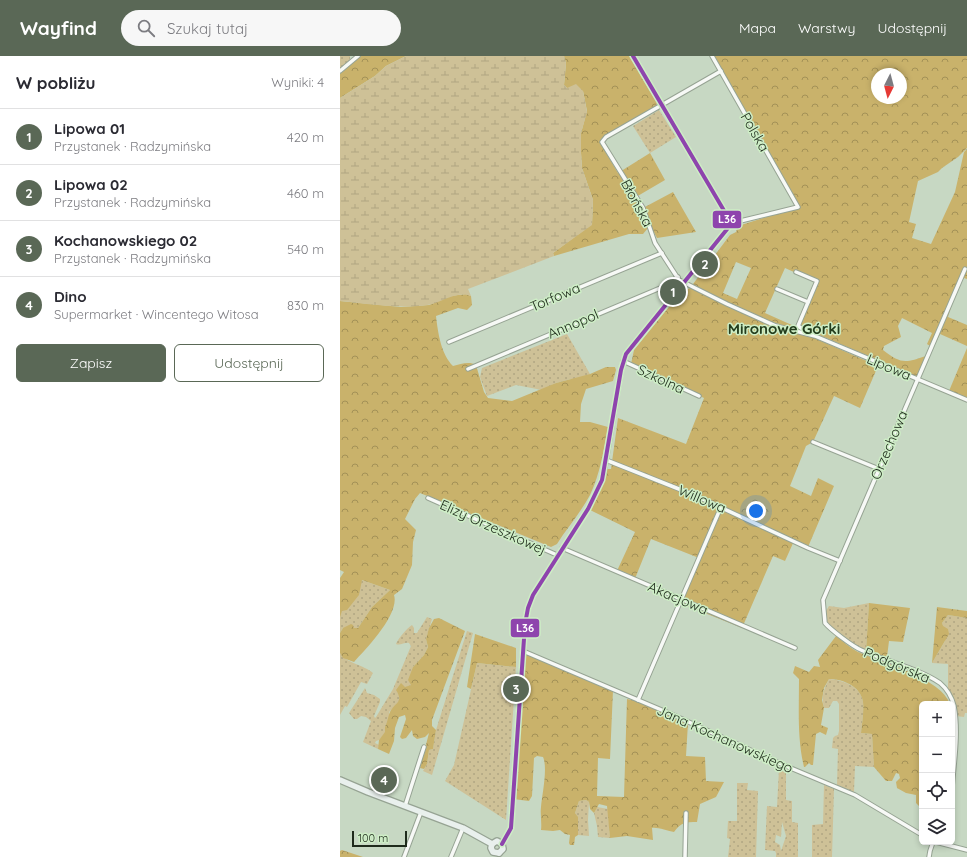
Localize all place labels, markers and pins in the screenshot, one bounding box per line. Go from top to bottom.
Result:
pin: 2 [692,249,718,279]
pin: 1 [660,277,686,307]
pin: 3 [503,674,529,704]
pin: 4 [371,765,397,795]

